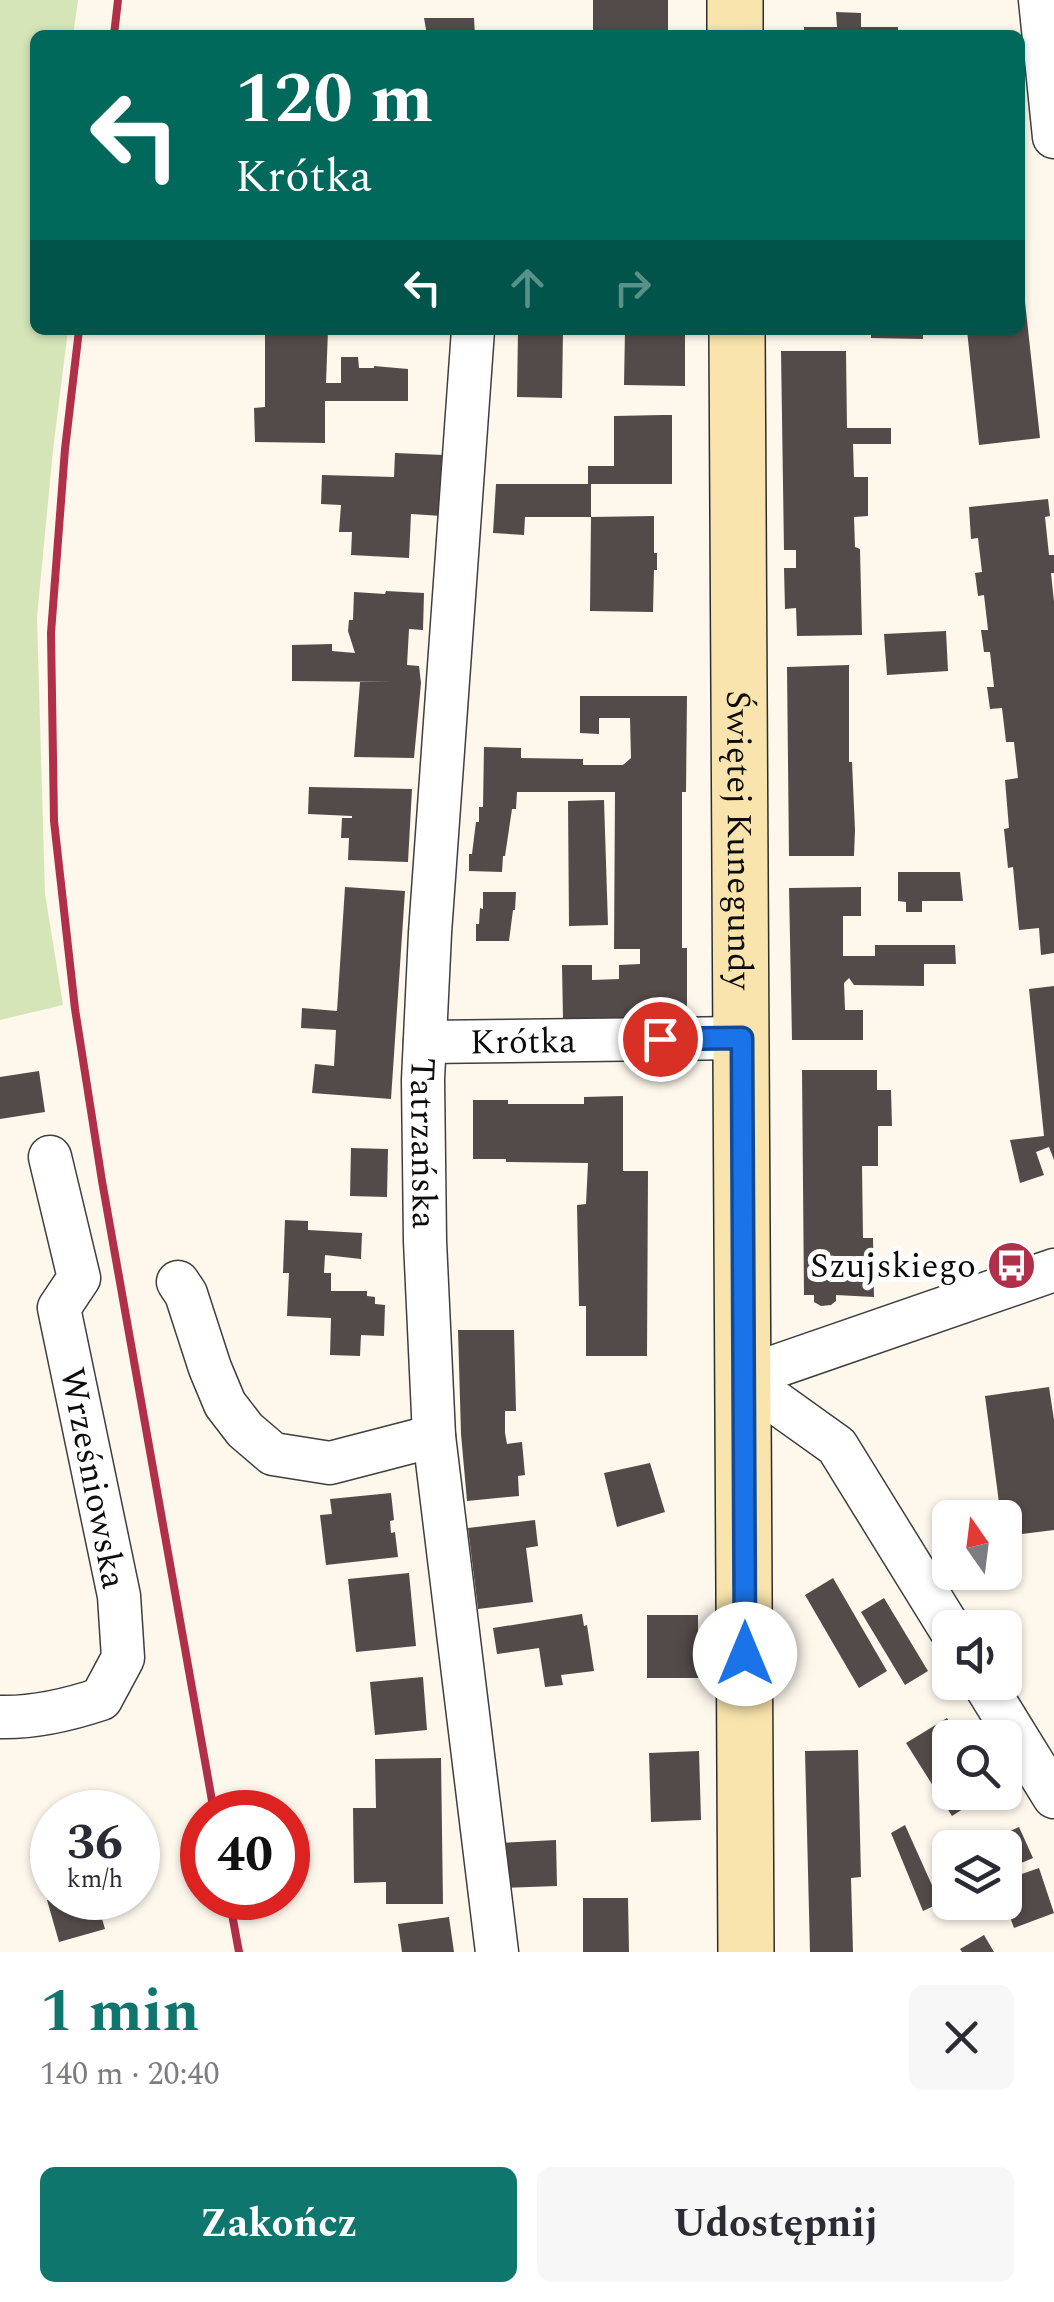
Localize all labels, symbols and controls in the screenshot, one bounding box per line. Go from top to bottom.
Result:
text: 120 m [235,47,433,153]
icon: left [70,70,200,200]
text: Krótka [235,143,372,212]
icon: left [395,260,450,315]
icon: ahead [500,260,555,315]
icon: right [605,260,660,315]
street label: Świętej Kunegundy [711,690,766,991]
pin [618,997,703,1082]
icon: arrive [633,1012,688,1067]
street label: Krótka [469,1015,577,1069]
street label: Tatrzańska [395,1056,450,1229]
bus stop icon: Szujskiego [985,1239,1037,1291]
place label: Szujskiego [810,1240,976,1293]
street label: Wrześniowska [45,1363,140,1593]
north arrow [932,1500,1022,1590]
map controls [932,1500,1022,1920]
position arrow [693,1602,797,1706]
button: sound [932,1610,1022,1700]
button: search [932,1720,1022,1810]
speed limit sign: 40 [180,1790,310,1920]
text: 36 [67,1805,123,1881]
button: layers [932,1830,1022,1920]
text: km/h [67,1861,123,1899]
text: 1 min [40,1966,200,2058]
button: close [909,1985,1014,2090]
text: 140 m · 20:40 [40,2050,220,2099]
button: Zakończ [40,2167,517,2282]
button: Udostępnij [537,2167,1014,2282]

